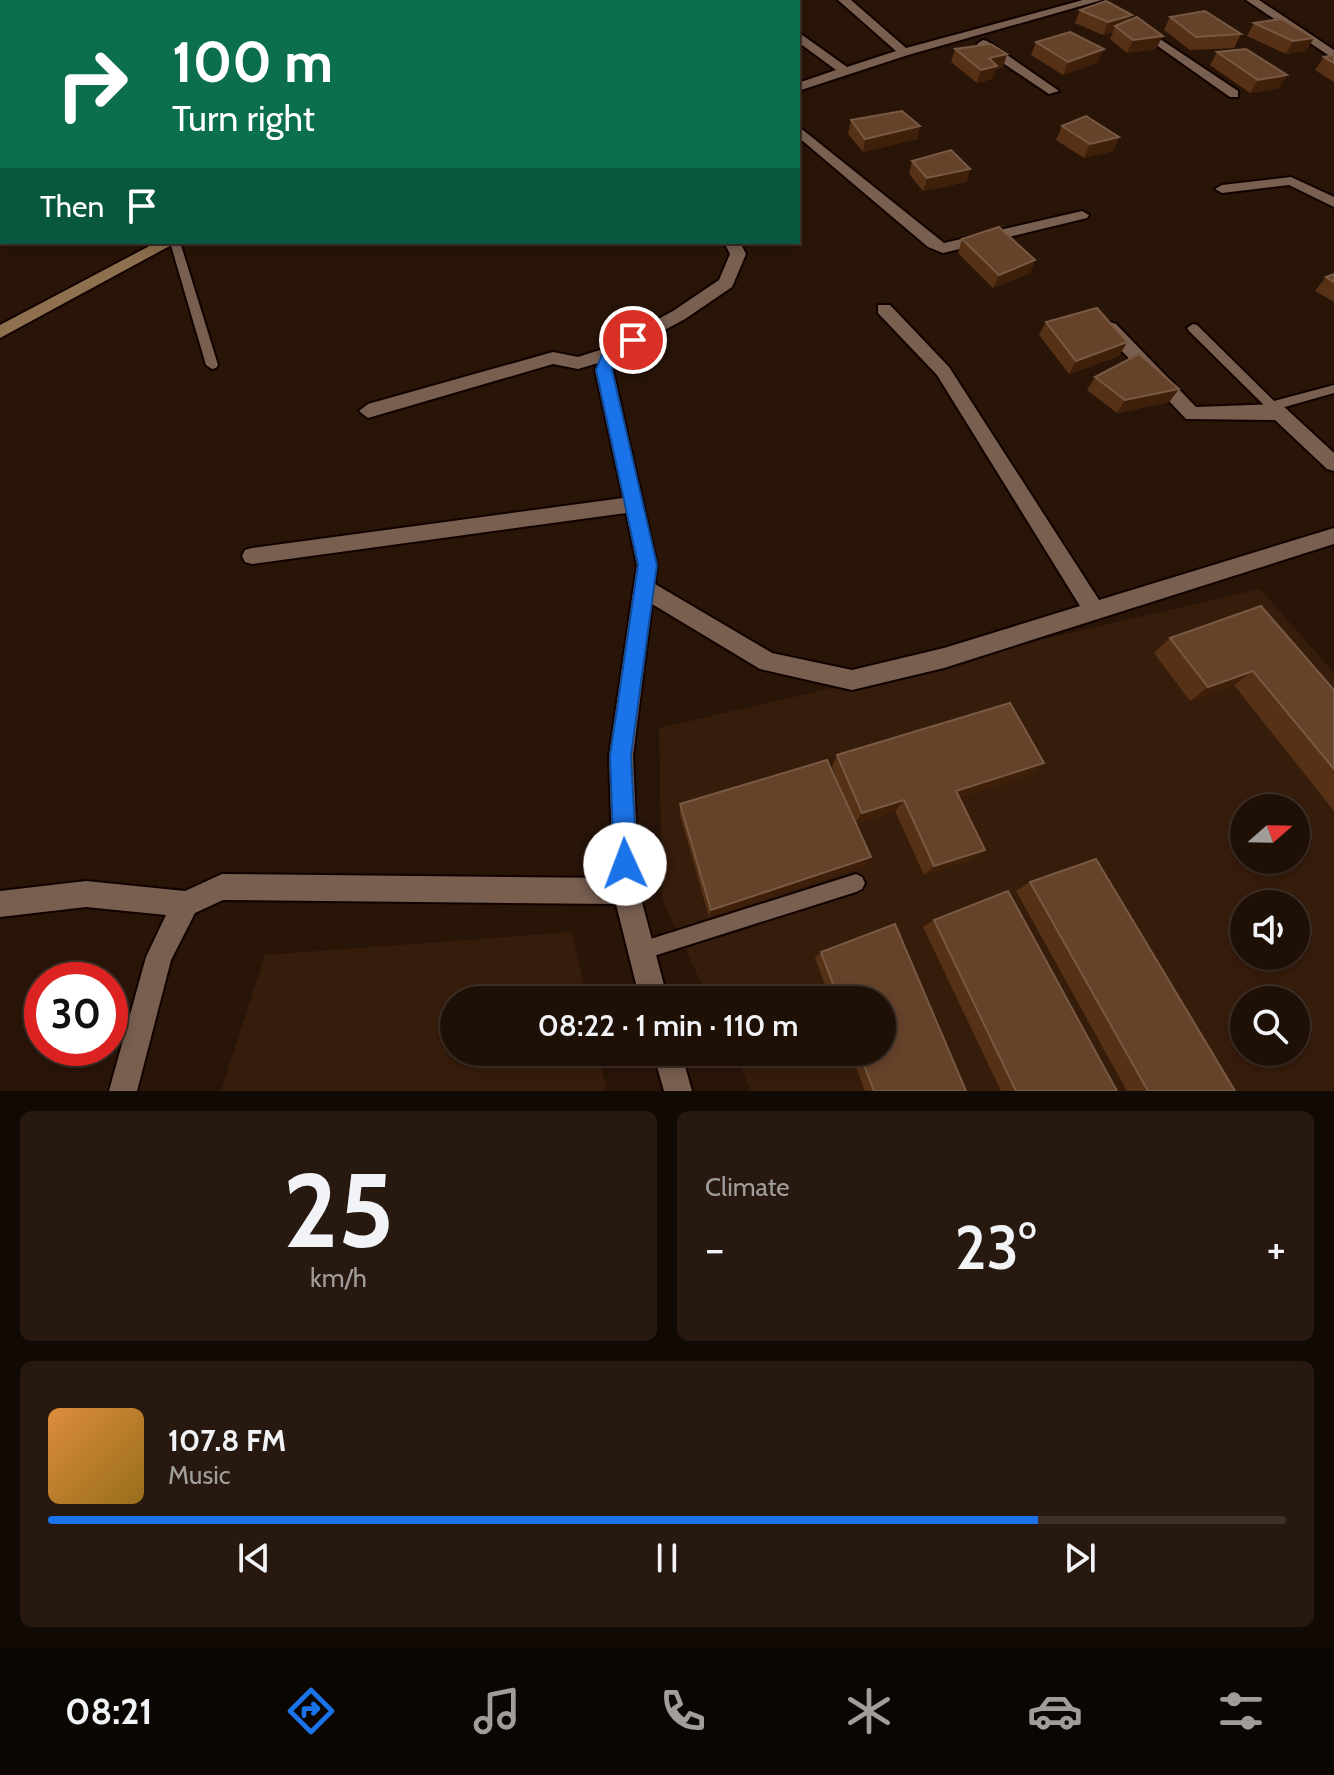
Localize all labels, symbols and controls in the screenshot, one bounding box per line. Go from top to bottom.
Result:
text: 100 m [172,28,333,96]
icon: right [40,32,144,136]
text: Turn right [172,96,315,140]
icon: arrive [120,184,164,228]
text: Then [40,188,104,225]
pin [599,306,667,374]
icon: arrive [611,318,655,362]
north arrow [1230,794,1310,874]
map controls [1230,794,1310,1066]
position arrow [583,822,667,906]
button: sound [1230,890,1310,970]
speed limit sign: 30 [24,962,128,1066]
button: search [1230,986,1310,1066]
text: 08:22 · 1 min · 110 m [538,1007,798,1044]
text: 25 [283,1147,394,1273]
text: Climate [705,1171,790,1203]
text: 23° [955,1211,1036,1284]
text: − [705,1222,724,1275]
text: + [1267,1222,1286,1275]
text: km/h [310,1262,367,1294]
text: 107.8 FM [168,1422,286,1459]
text: Music [168,1459,231,1491]
icon: previous [232,1536,276,1580]
icon: pause [645,1536,689,1580]
icon: next [1058,1536,1102,1580]
icon: directions [283,1683,339,1739]
icon: music [469,1683,525,1739]
icon: phone [655,1683,711,1739]
icon: climate [841,1683,897,1739]
icon: car [1027,1683,1083,1739]
icon: filters [1213,1683,1269,1739]
text: 08:21 [65,1689,153,1733]

